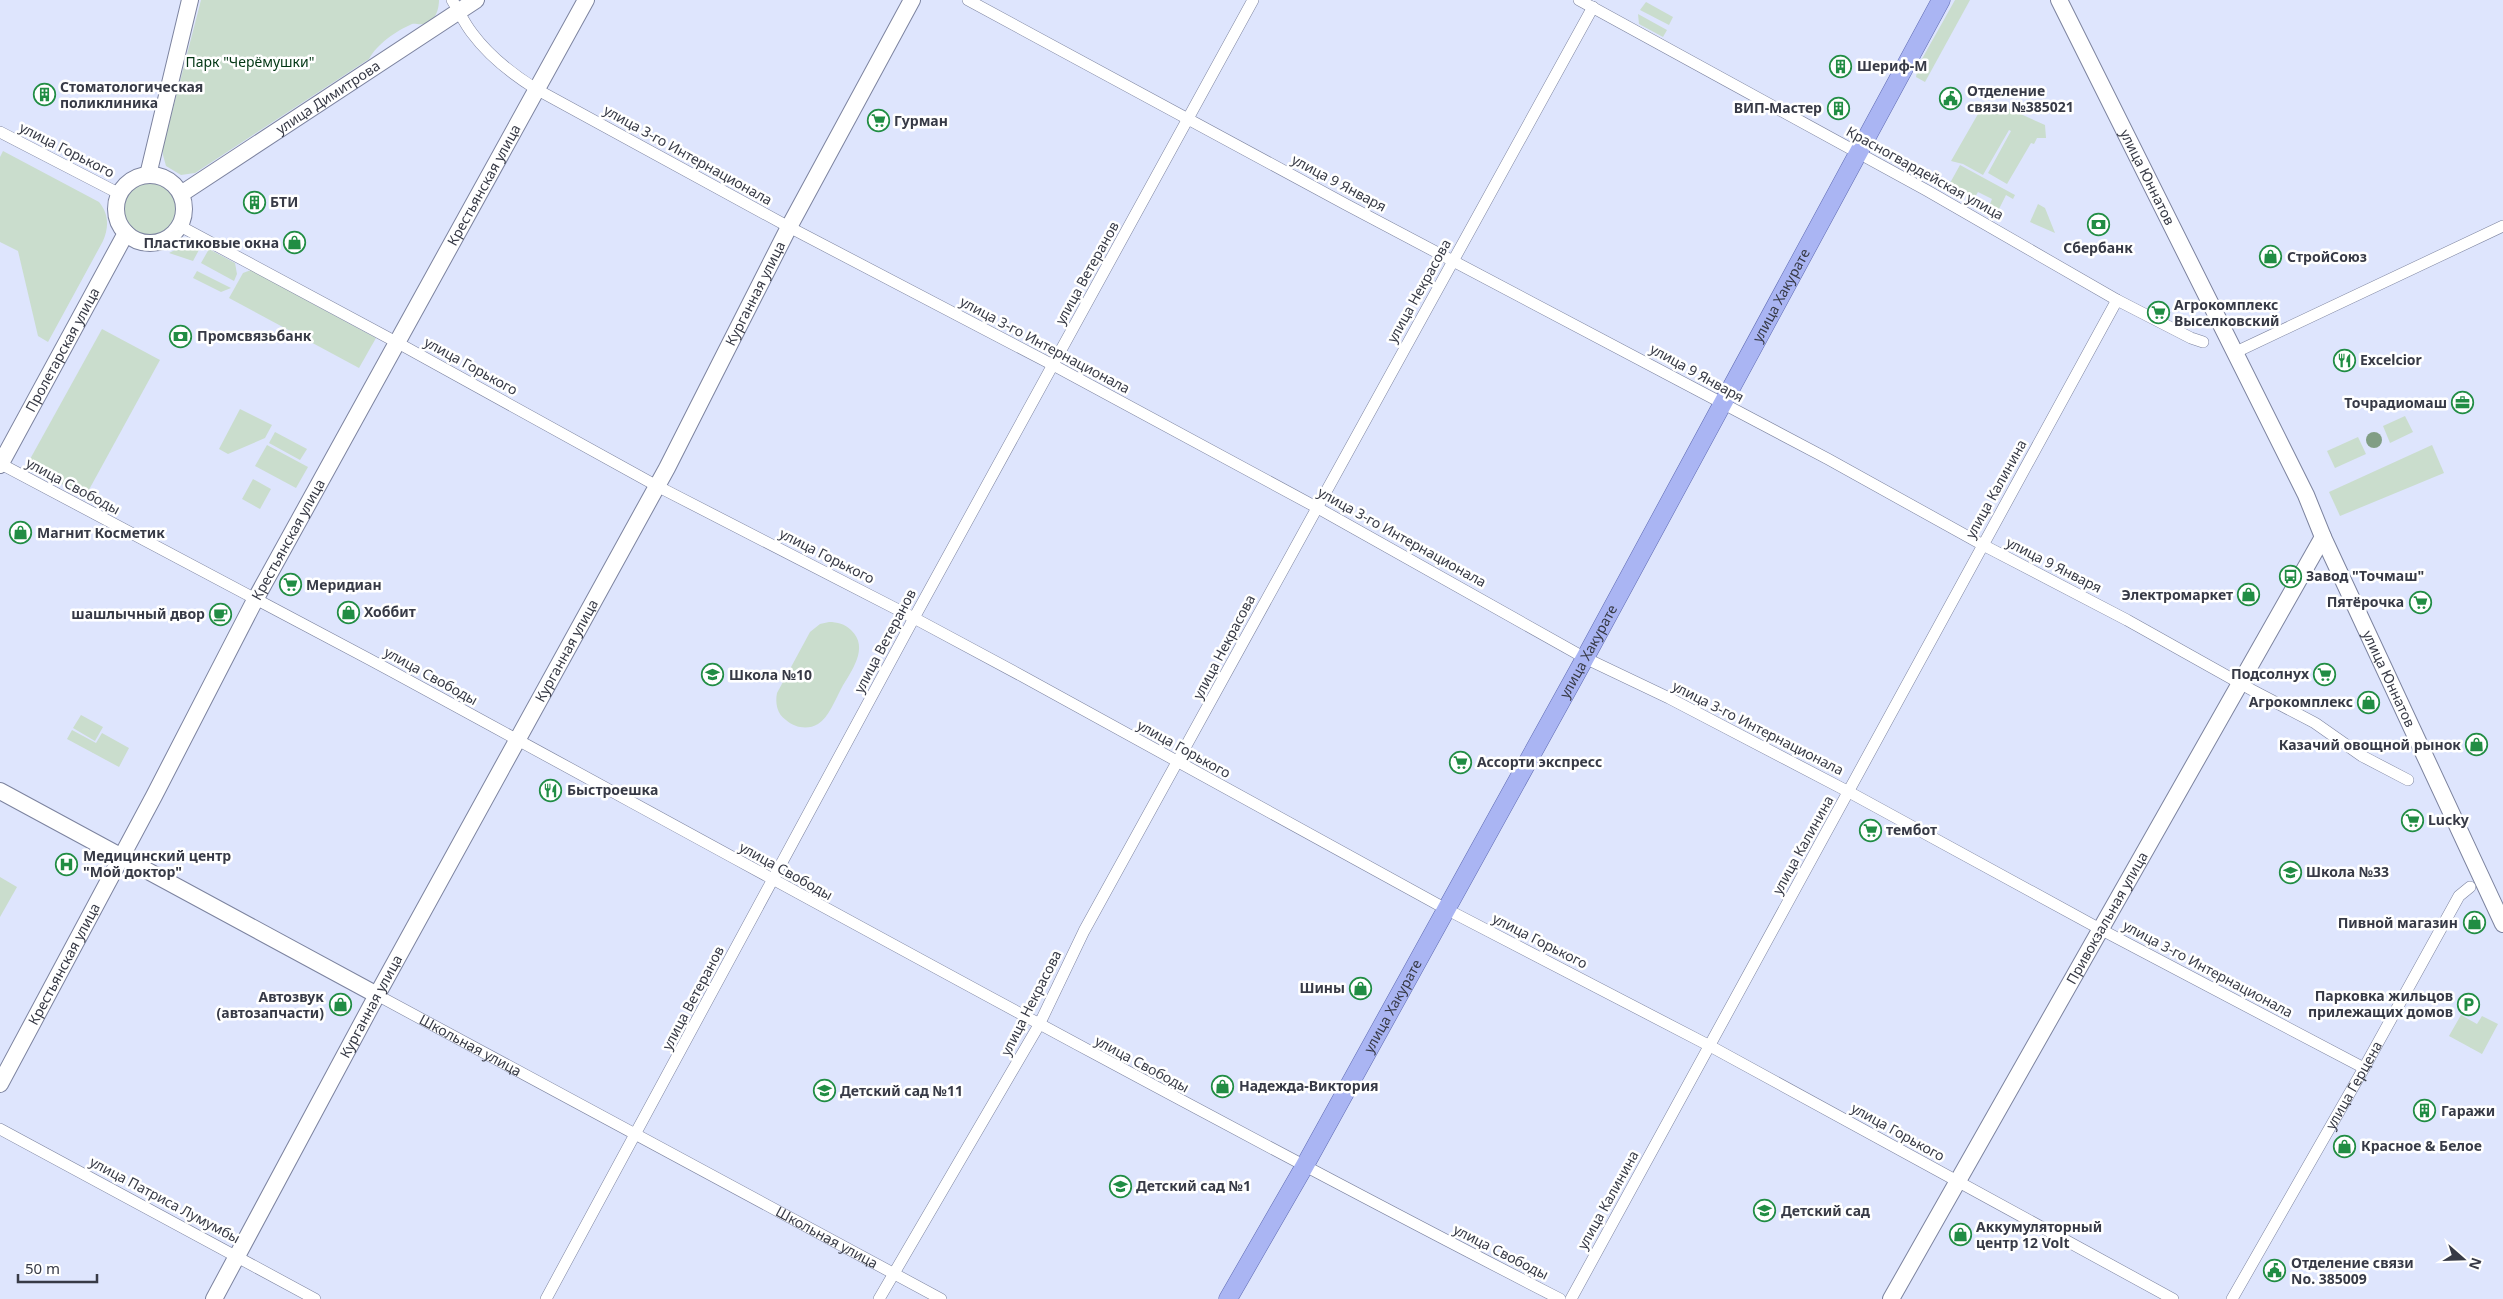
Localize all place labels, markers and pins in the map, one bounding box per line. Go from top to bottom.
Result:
building icon: Шериф-М [1829,54,1853,78]
place label: Шериф-М [1857,56,1927,75]
place label: Стоматологическая поликлиника [60,77,203,112]
place label: Отделение связи №385021 [1967,81,2074,116]
building icon: Стоматологическая поликлиника [32,83,56,107]
public building icon: Отделение связи №385021 [1939,87,1963,111]
building icon: ВИП-Мастер [1826,96,1850,120]
place label: ВИП-Мастер [1734,98,1822,117]
supermarket icon: Гурман [866,109,890,133]
place label: Гурман [894,111,948,130]
building icon: БТИ [242,190,266,214]
place label: БТИ [270,192,298,211]
bank icon: Сбербанк [2086,213,2110,237]
shop icon: Пластиковые окна [283,231,307,255]
place label: Пластиковые окна [143,233,279,252]
place label: Сбербанк [2063,238,2133,257]
shop icon: СтройСоюз [2259,245,2283,269]
place label: СтройСоюз [2287,247,2367,266]
place label: Агрокомплекс Выселковский [2174,295,2280,330]
supermarket icon: Агрокомплекс Выселковский [2146,301,2170,325]
bank icon: Промсвязьбанк [169,324,193,348]
place label: Промсвязьбанк [197,326,312,345]
restaurant icon: Excelcior [2332,348,2356,372]
place label: Excelcior [2360,350,2423,369]
office icon: Точрадиомаш [2451,391,2475,415]
place label: Точрадиомаш [2344,393,2447,412]
shop icon: Магнит Косметик [9,521,33,545]
place label: Магнит Косметик [37,523,165,542]
bus stop icon: Завод "Точмаш" [2278,564,2302,588]
place label: Завод "Точмаш" [2306,566,2424,585]
supermarket icon: Меридиан [278,573,302,597]
place label: Меридиан [306,575,382,594]
shop icon: Электромаркет [2237,583,2261,607]
place label: Электромаркет [2121,585,2233,604]
supermarket icon: Пятёрочка [2408,590,2432,614]
place label: Пятёрочка [2327,592,2404,611]
shop icon: Хоббит [336,600,360,624]
cafe icon: шашлычный двор [209,602,233,626]
place label: Хоббит [364,602,416,621]
place label: шашлычный двор [71,604,205,623]
supermarket icon: Подсолнух [2313,662,2337,686]
school or university icon: Школа №10 [701,663,725,687]
place label: Подсолнух [2231,664,2310,683]
place label: Школа №10 [729,665,812,684]
shop icon: Агрокомплекс [2357,690,2381,714]
place label: Агрокомплекс [2249,692,2353,711]
shop icon: Казачий овощной рынок [2465,733,2489,757]
place label: Казачий овощной рынок [2279,735,2461,754]
supermarket icon: Ассорти экспресс [1449,750,1473,774]
place label: Ассорти экспресс [1477,752,1602,771]
restaurant icon: Быстроешка [539,778,563,802]
place label: Быстроешка [567,780,658,799]
supermarket icon: Lucky [2400,808,2424,832]
place label: Lucky [2428,810,2469,829]
supermarket icon: тембот [1858,818,1882,842]
place label: тембот [1886,820,1937,839]
place label: Медицинский центр "Мой доктор" [83,846,231,881]
hospital icon: Медицинский центр "Мой доктор" [55,852,79,876]
school or university icon: Школа №33 [2278,860,2302,884]
place label: Школа №33 [2306,862,2389,881]
shop icon: Пивной магазин [2462,911,2486,935]
place label: Пивной магазин [2338,913,2458,932]
shop icon: Шины [1349,976,1373,1000]
place label: Шины [1299,978,1345,997]
place label: Парковка жильцов прилежащих домов [2308,986,2453,1021]
place label: Автозвук (автозапчасти) [217,987,324,1022]
parking icon: Парковка жильцов прилежащих домов [2457,992,2481,1016]
shop icon: Автозвук (автозапчасти) [328,993,352,1017]
shop icon: Надежда-Виктория [1211,1074,1235,1098]
place label: Надежда-Виктория [1239,1076,1379,1095]
school or university icon: Детский сад №11 [812,1079,836,1103]
place label: Детский сад №11 [840,1081,963,1100]
building icon: Гаражи [2413,1099,2437,1123]
place label: Гаражи [2441,1101,2495,1120]
shop icon: Красное & Белое [2333,1134,2357,1158]
place label: Красное & Белое [2361,1136,2482,1155]
school or university icon: Детский сад №1 [1108,1174,1132,1198]
place label: Детский сад №1 [1136,1176,1251,1195]
school or university icon: Детский сад [1753,1199,1777,1223]
place label: Детский сад [1781,1201,1870,1220]
place label: Аккумуляторный центр 12 Volt [1976,1217,2102,1252]
shop icon: Аккумуляторный центр 12 Volt [1948,1223,1972,1247]
place label: Отделение связи No. 385009 [2291,1253,2414,1288]
public building icon: Отделение связи No. 385009 [2263,1259,2287,1283]

